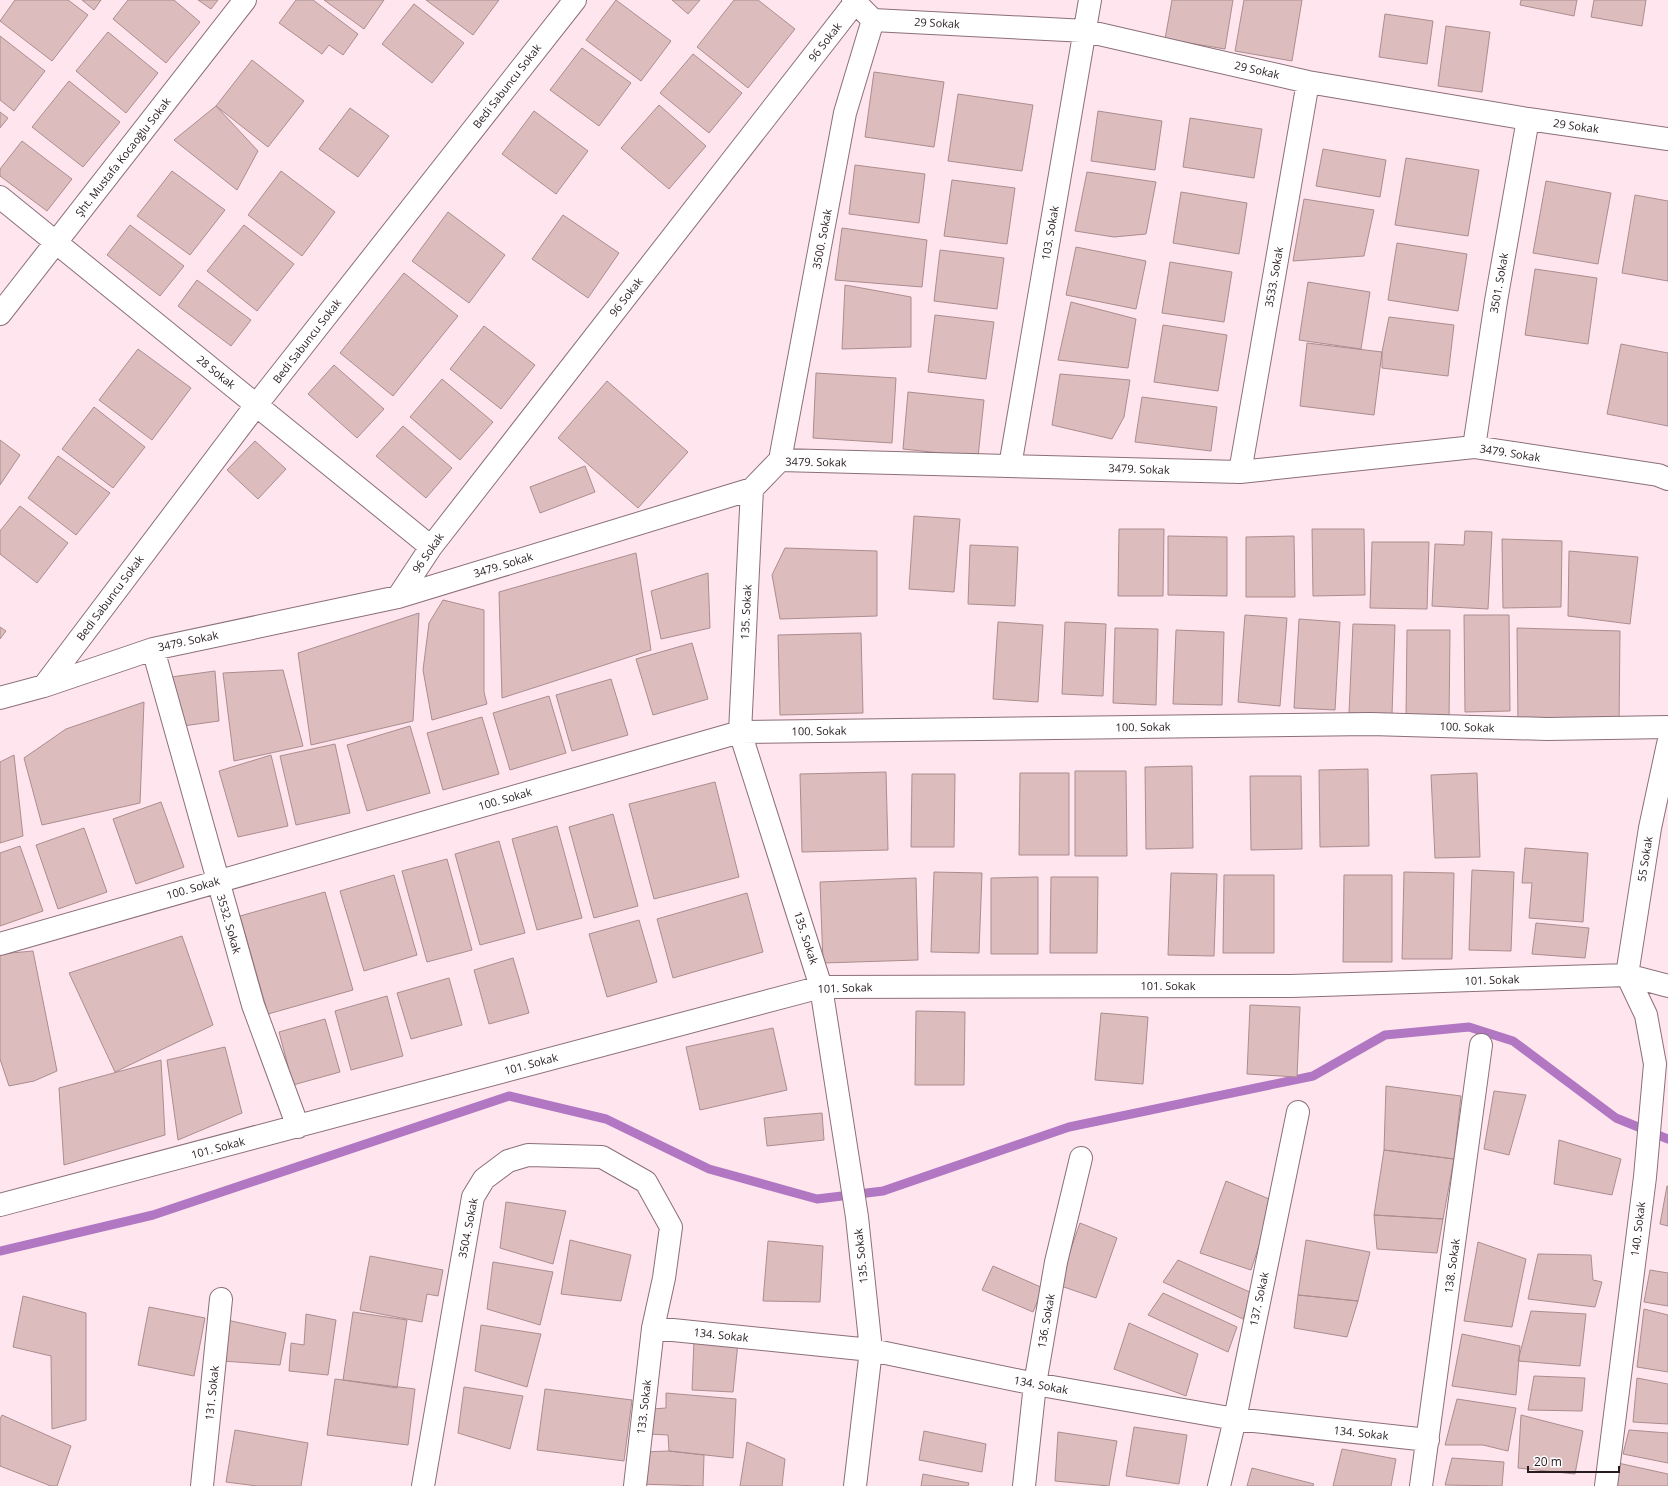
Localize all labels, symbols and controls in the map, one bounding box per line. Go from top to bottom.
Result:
street label: 29 Sokak [914,14,960,31]
street label: 96 Sokak [805,19,845,64]
street label: Bedi Sabuncu Sokak [469,40,544,131]
street label: 29 Sokak [1233,57,1281,82]
street label: Şht. Mustafa Kocaoğlu Sokak [71,94,174,219]
street label: 29 Sokak [1552,115,1600,136]
street label: 103. Sokak [1037,204,1062,261]
street label: 3500. Sokak [808,207,835,270]
street label: 3533. Sokak [1261,245,1286,308]
street label: 3501. Sokak [1486,251,1511,314]
street label: 96 Sokak [606,274,646,319]
street label: Bedi Sabuncu Sokak [269,295,344,386]
street label: 28 Sokak [194,351,239,392]
street label: 3479. Sokak [1479,440,1542,465]
street label: 3479. Sokak [785,453,847,470]
street label: 3479. Sokak [1108,460,1170,477]
street label: 96 Sokak [408,529,447,576]
street label: 3479. Sokak [471,548,535,581]
street label: Bedi Sabuncu Sokak [73,552,147,643]
street label: 135. Sokak [737,584,754,640]
street label: 3479. Sokak [156,627,220,654]
street label: 100. Sokak [1439,718,1495,735]
street label: 100. Sokak [1115,719,1171,734]
street label: 100. Sokak [791,723,847,738]
street label: 100. Sokak [476,784,534,813]
street label: 55 Sokak [1634,835,1656,883]
street label: 100. Sokak [164,873,222,902]
street label: 3532. Sokak [214,892,245,956]
street label: 135. Sokak [791,909,822,966]
street label: 101. Sokak [1464,971,1520,988]
street label: 101. Sokak [1141,978,1196,993]
street label: 101. Sokak [817,979,873,996]
street label: 101. Sokak [502,1049,560,1078]
street label: 101. Sokak [189,1133,247,1162]
street label: 3504. Sokak [454,1196,481,1259]
street label: 140. Sokak [1627,1201,1648,1257]
street label: 135. Sokak [850,1228,871,1284]
street label: 138. Sokak [1440,1237,1463,1294]
street label: 137. Sokak [1245,1270,1272,1327]
street label: 136. Sokak [1033,1292,1058,1349]
street label: 134. Sokak [693,1324,749,1345]
street label: 131. Sokak [201,1365,222,1421]
street label: 134. Sokak [1013,1372,1070,1397]
street label: 133. Sokak [633,1379,654,1435]
street label: 134. Sokak [1333,1422,1389,1443]
scale bar [1528,1448,1619,1474]
text: 20 m [1534,1453,1562,1470]

